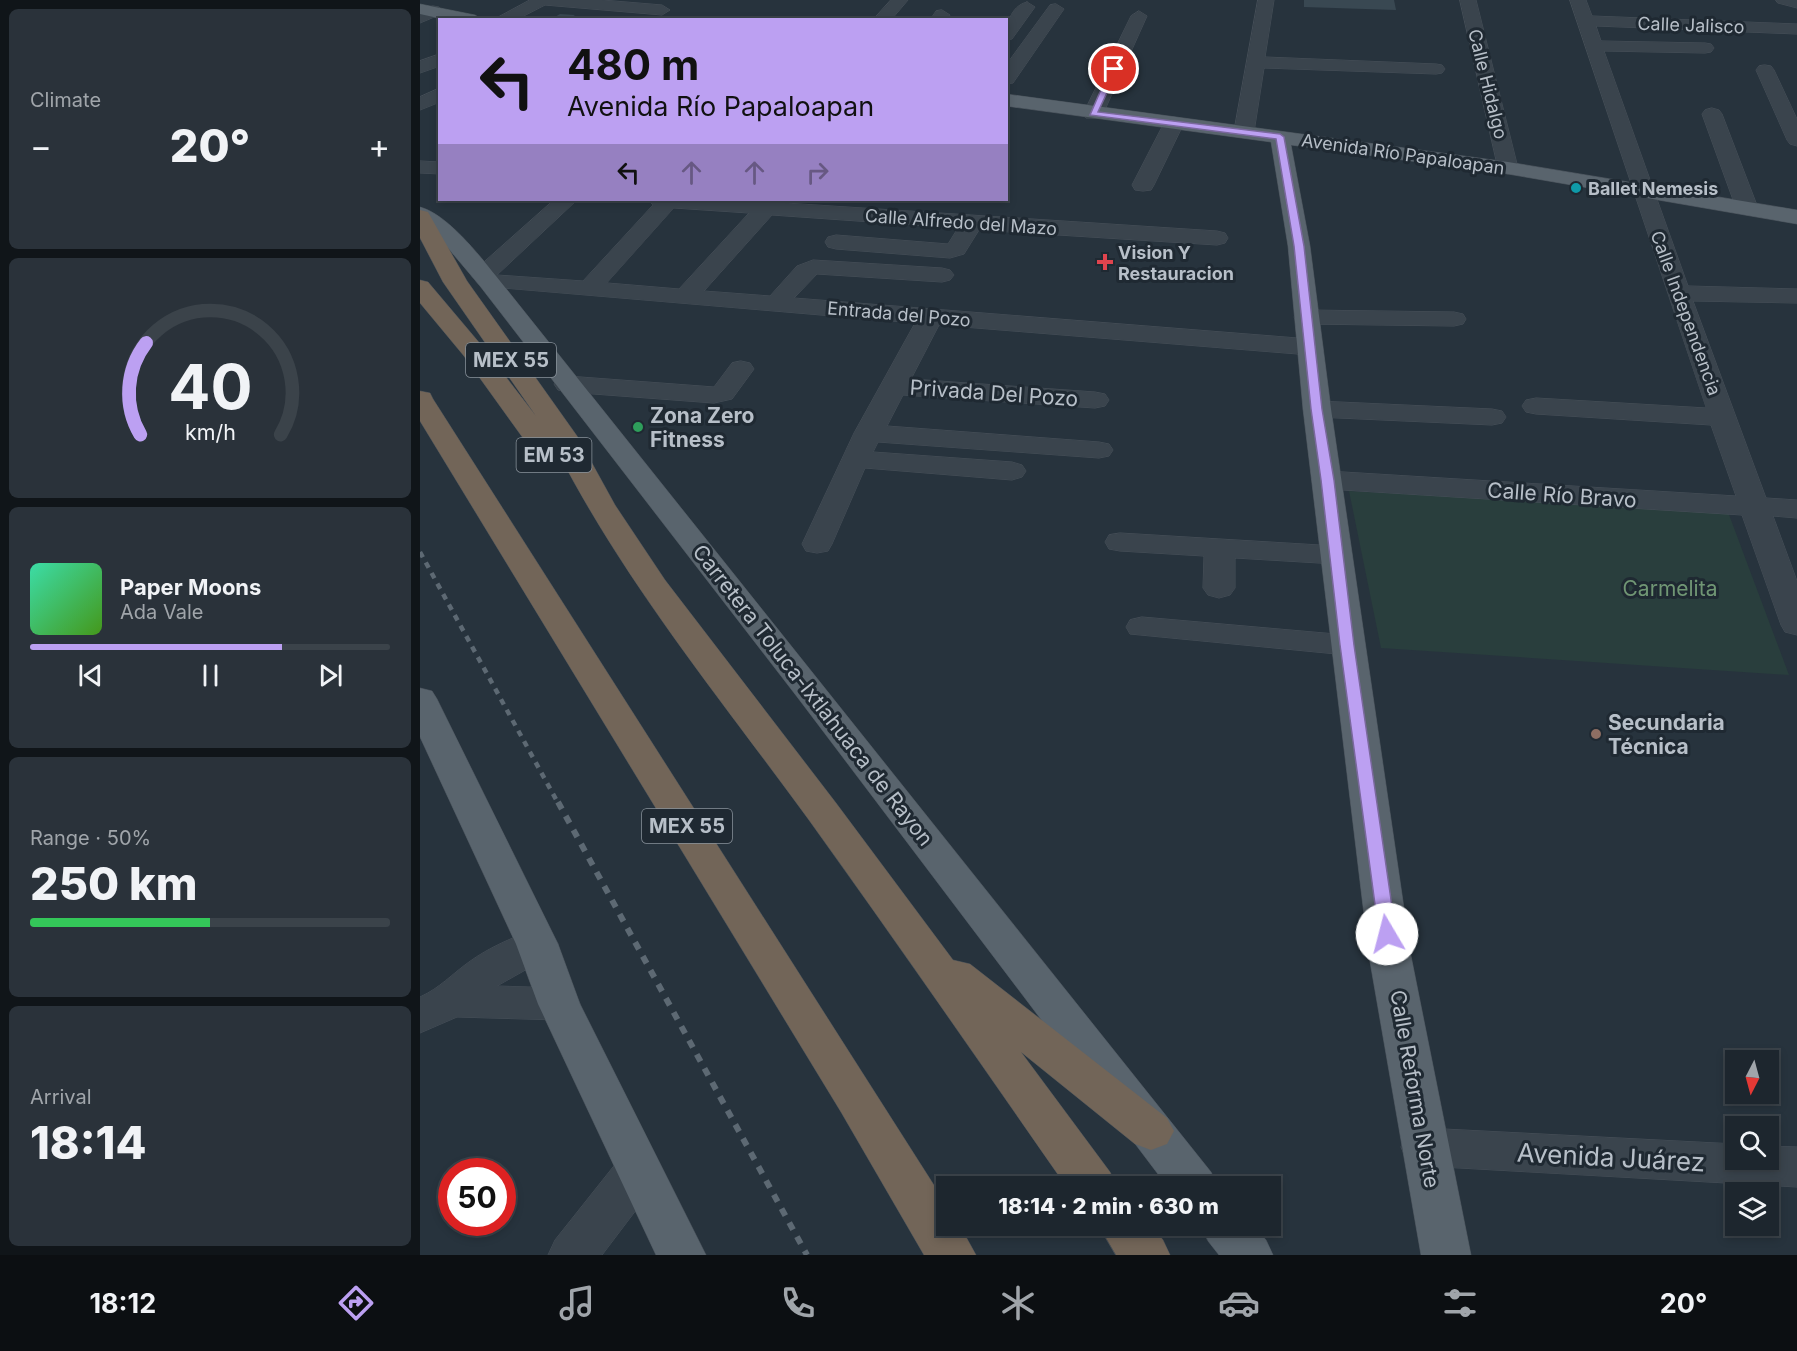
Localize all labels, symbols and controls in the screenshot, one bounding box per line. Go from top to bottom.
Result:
street label: Calle Jalisco [1637,13,1745,37]
street label: Calle Hidalgo [1464,27,1512,141]
text: 480 m [567,39,699,90]
icon: left [468,42,546,120]
pin [1088,43,1139,94]
icon: arrive [1097,52,1130,85]
text: Climate [30,88,101,112]
text: Avenida Río Papaloapan [567,90,874,123]
text: 20° [170,118,250,173]
text: − [30,126,52,166]
text: + [368,126,390,166]
street label: Avenida Río Papaloapan [1300,129,1506,179]
icon: left [612,156,645,189]
icon: ahead [675,156,708,189]
icon: ahead [738,156,771,189]
icon: right [801,156,834,189]
place label: Ballet Nemesis [1588,178,1718,199]
marker: Ballet Nemesis [1569,181,1583,195]
street label: Calle Alfredo del Mazo [864,205,1058,239]
street label: Calle Independencia [1646,228,1726,398]
place label: Vision Y Restauracion [1118,242,1234,284]
marker: Vision Y Restauracion [1096,253,1114,271]
street label: Entrada del Pozo [826,297,972,331]
road number: MEX 55 [466,343,556,377]
text: 40 [168,349,252,424]
street label: Privada Del Pozo [909,375,1079,411]
place label: Zona Zero Fitness [650,403,755,452]
text: km/h [185,420,235,446]
marker: Zona Zero Fitness [631,420,645,434]
road number: EM 53 [516,438,592,472]
street label: Calle Río Bravo [1486,477,1638,513]
street label: Carretera Toluca-Ixtlahuaca de Rayon [688,539,938,851]
text: Paper Moons [120,574,261,600]
park label: Carmelita [1623,576,1717,601]
text: Ada Vale [120,600,203,624]
icon: previous [74,659,107,692]
icon: pause [194,659,227,692]
icon: next [314,659,347,692]
place label: Secundaria Técnica [1608,710,1725,759]
marker: Secundaria Técnica [1589,727,1603,741]
road number: MEX 55 [642,809,732,843]
text: Range · 50% [30,826,151,850]
text: 250 km [30,856,197,911]
position arrow [1355,902,1419,966]
street label: Calle Reforma Norte [1385,988,1445,1190]
north arrow [1725,1050,1779,1104]
map controls [1725,1050,1779,1236]
text: Arrival [30,1085,92,1109]
text: 18:14 [30,1115,146,1170]
button: search [1725,1116,1779,1170]
street label: Avenida Juárez [1516,1137,1706,1177]
speed limit sign: 50 [438,1158,516,1236]
button: layers [1725,1182,1779,1236]
text: 18:14 · 2 min · 630 m [998,1193,1219,1219]
icon: directions [335,1282,377,1324]
icon: music [556,1282,598,1324]
icon: phone [777,1282,819,1324]
icon: climate [997,1282,1039,1324]
icon: car [1218,1282,1260,1324]
icon: filters [1439,1282,1481,1324]
text: 18:12 [89,1287,156,1320]
text: 20° [1660,1287,1707,1320]

